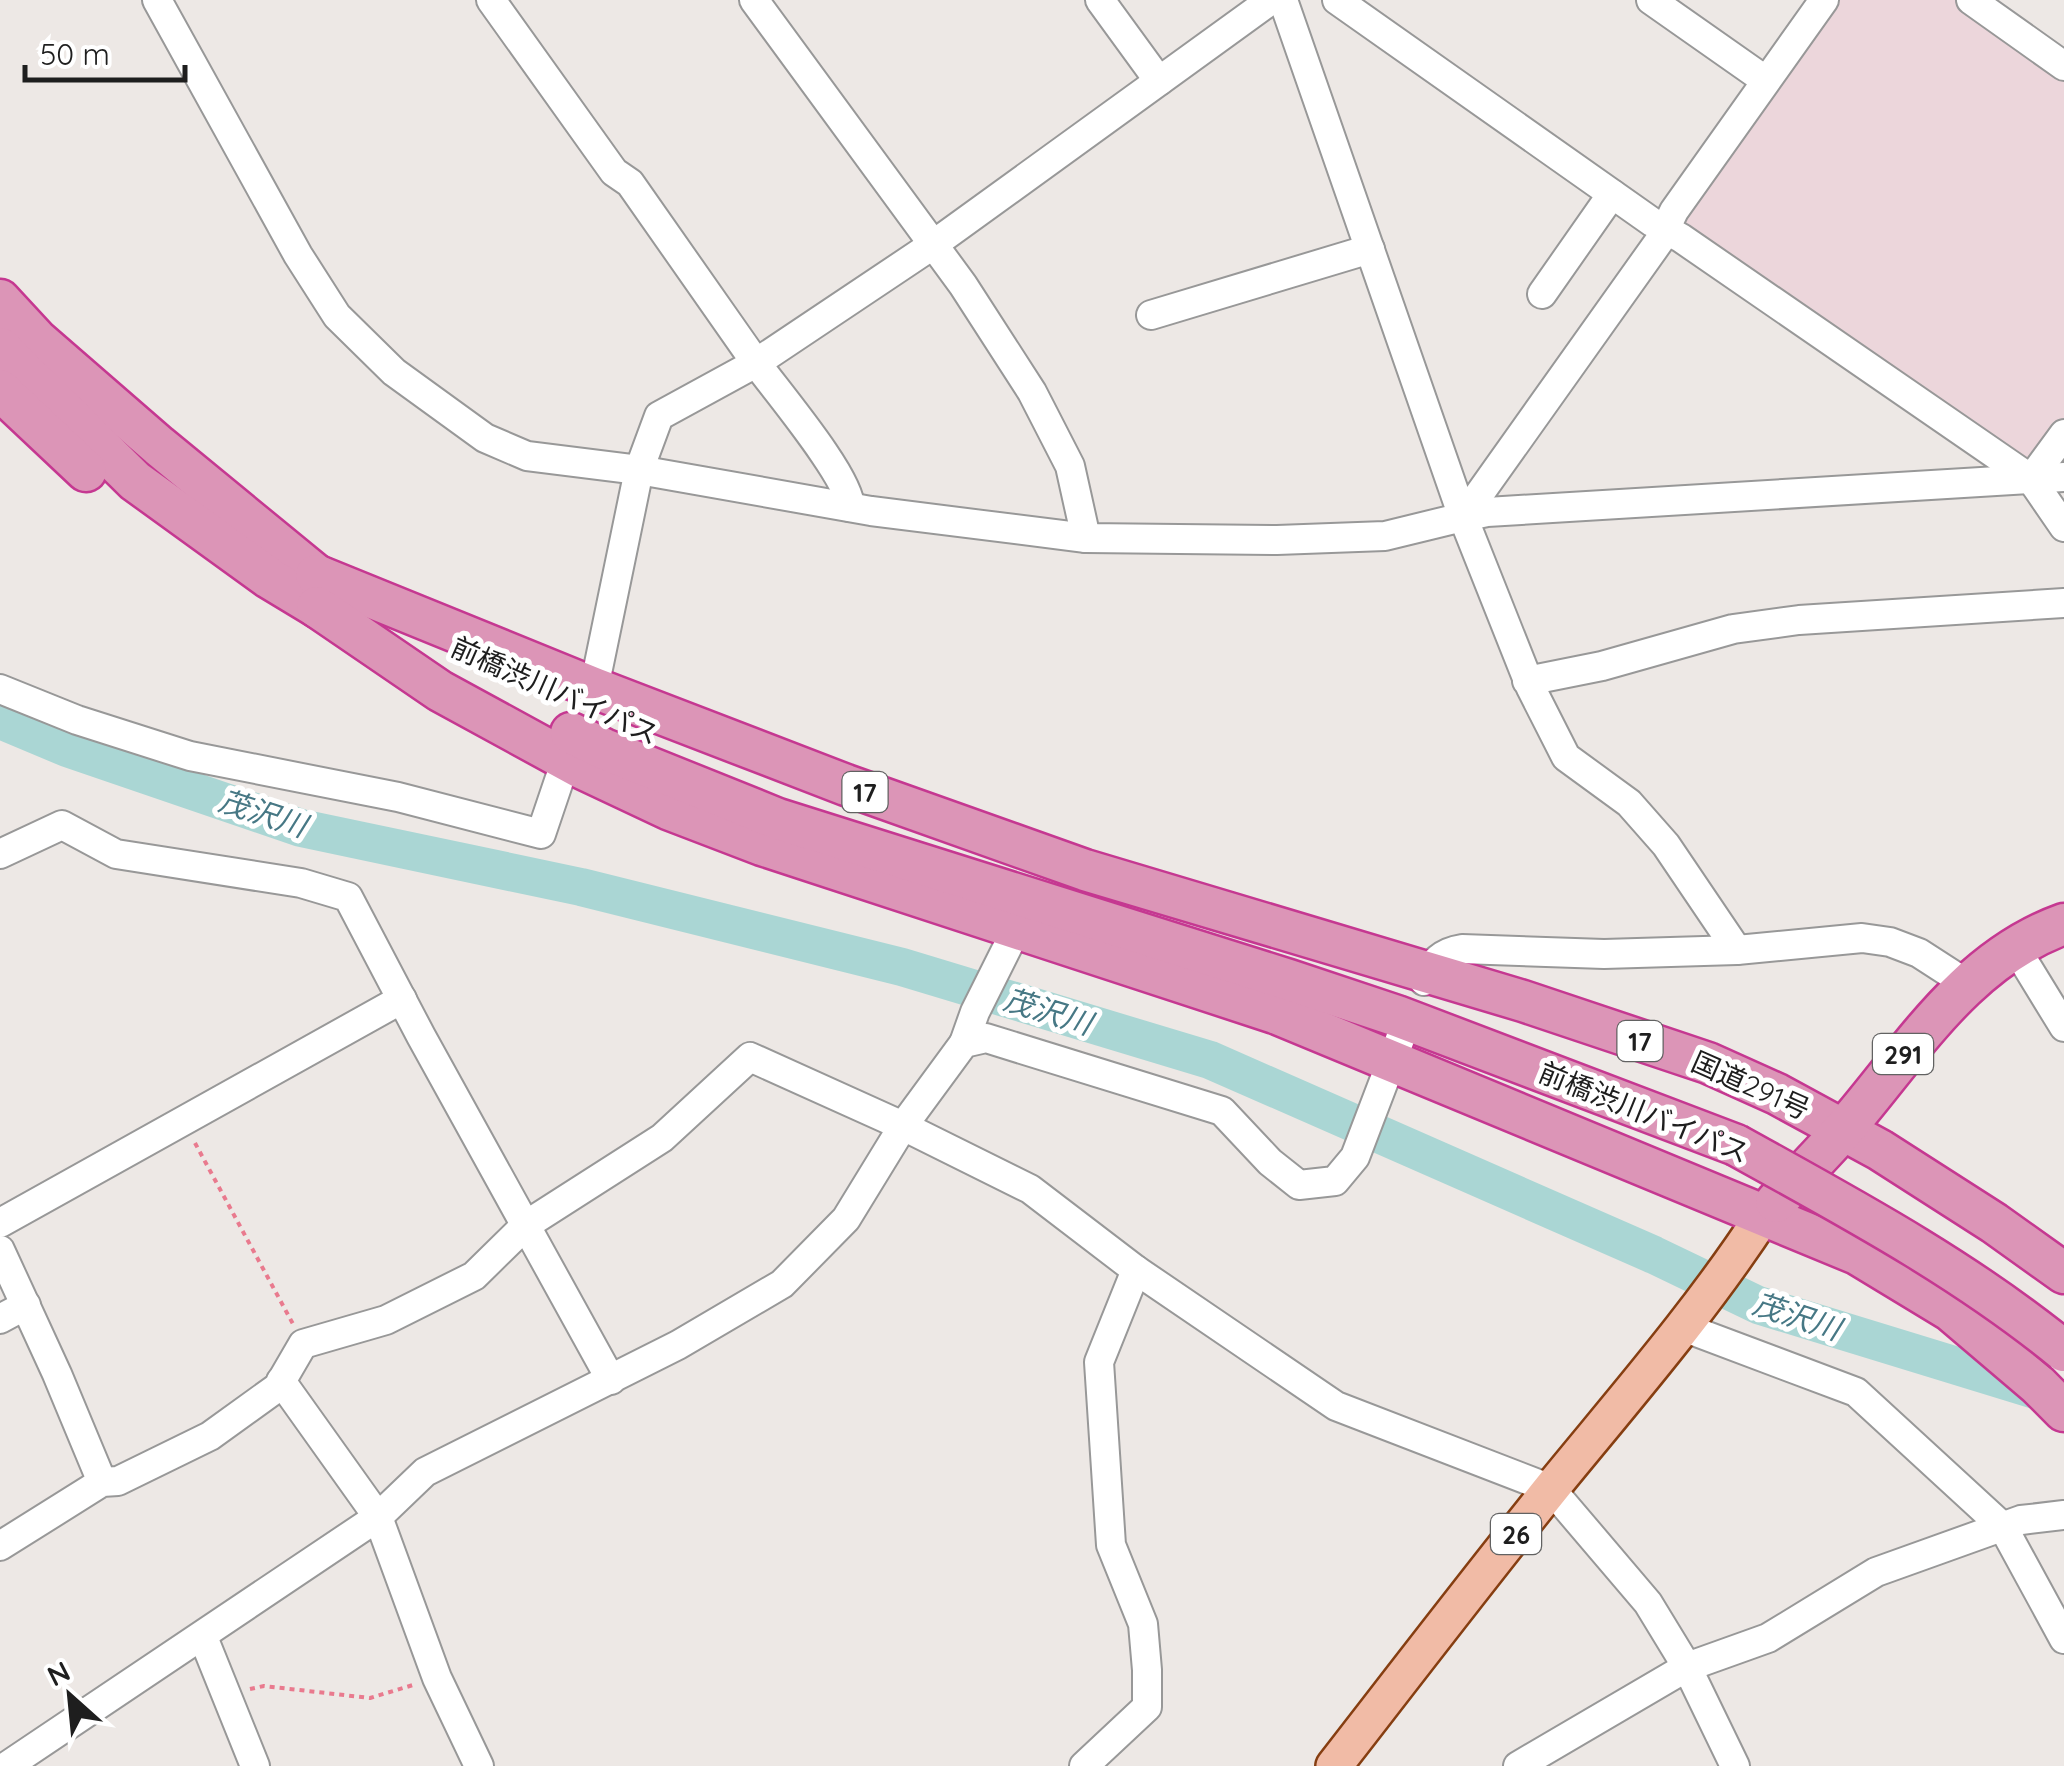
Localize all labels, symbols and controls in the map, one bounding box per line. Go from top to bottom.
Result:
scale bar [25,20,185,82]
text: 50 m [40,35,110,73]
street label: 前橋渋川バイパス [446,629,664,751]
road number: 17 [842,772,888,812]
water label: 茂沢川 [214,781,315,846]
water label: 茂沢川 [999,980,1099,1043]
road number: 17 [1618,1021,1662,1061]
road number: 291 [1873,1034,1933,1074]
street label: 国道291号 [1686,1043,1816,1127]
street label: 前橋渋川バイパス [1534,1054,1754,1170]
water label: 茂沢川 [1748,1284,1849,1349]
road number: 26 [1491,1514,1541,1554]
north arrow [20,1646,120,1746]
text: N [41,1653,76,1694]

